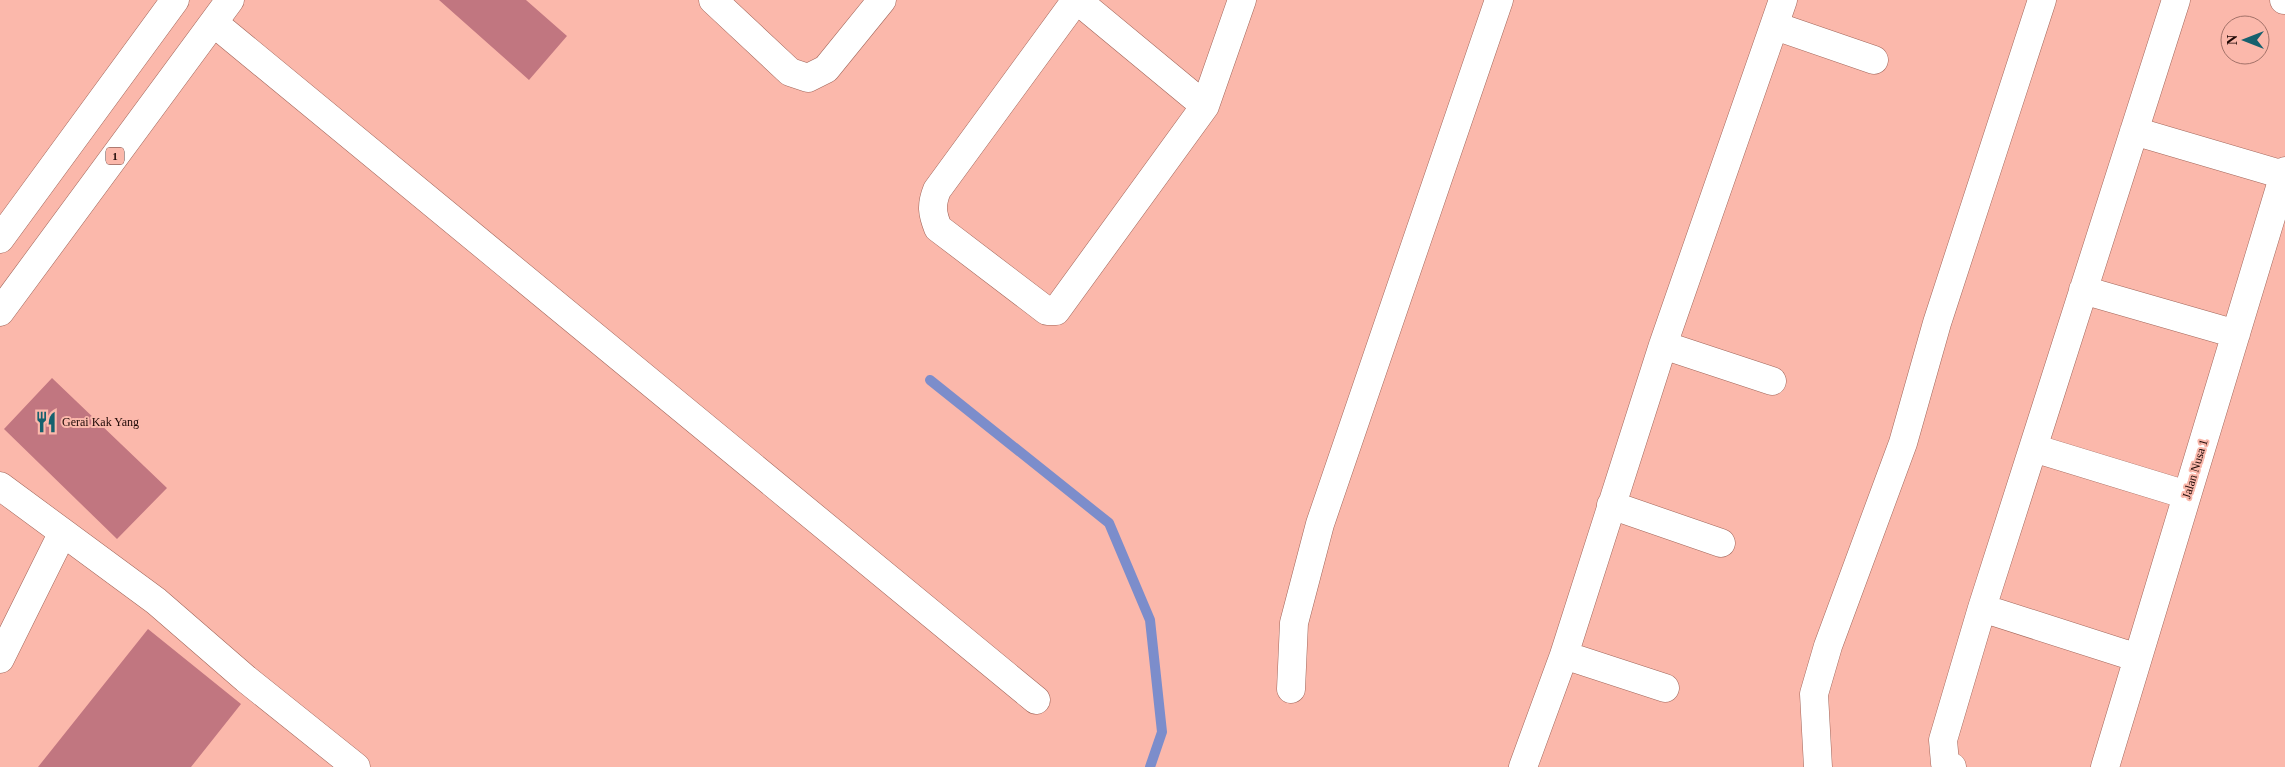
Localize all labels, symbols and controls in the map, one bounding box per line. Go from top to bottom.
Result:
north arrow [2220,15,2270,65]
text: N [2225,35,2240,45]
road number: 1 [106,148,124,164]
restaurant icon: Gerai Kak Yang [33,409,59,435]
place label: Gerai Kak Yang [62,415,139,429]
street label: Jalan Nusa 1 [2179,438,2211,500]

